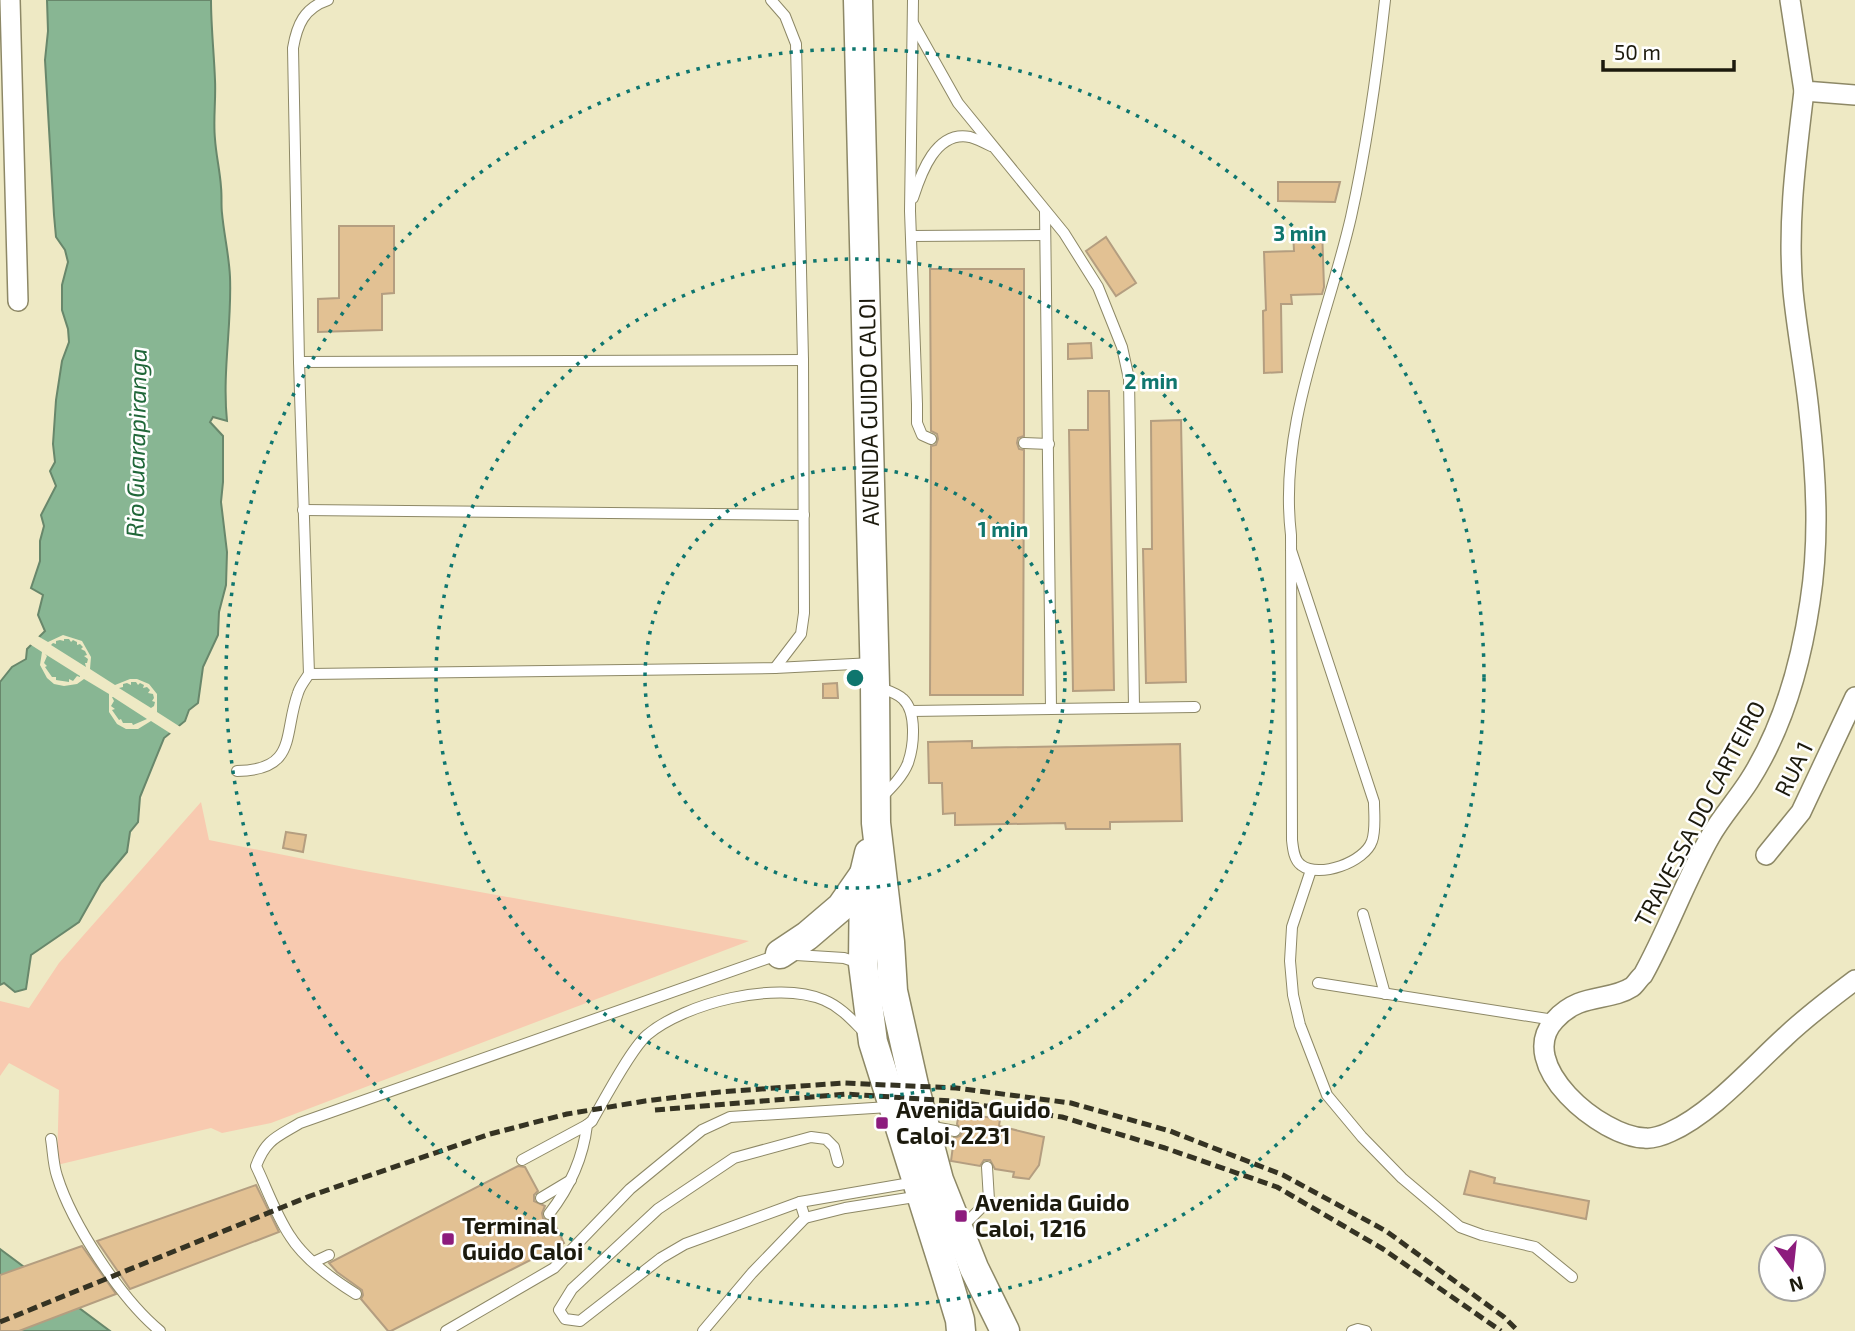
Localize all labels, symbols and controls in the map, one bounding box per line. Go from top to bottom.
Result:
scale bar [1603,28,1734,72]
text: 50 m [1614,39,1661,64]
text: 3 min [1273,220,1327,245]
street label: AVENIDA GUIDO CALOI [852,298,884,527]
water label: Rio Guarapiranga [119,348,152,538]
text: 2 min [1124,368,1178,393]
text: 1 min [978,516,1028,541]
centre of rings [843,666,867,690]
street label: TRAVESSA DO CARTEIRO [1628,696,1771,931]
street label: RUA 1 [1768,737,1818,801]
place label: Avenida Guido Caloi, 2231 [896,1095,1051,1149]
marker: Avenida Guido Caloi, 2231 [874,1115,890,1131]
place label: Avenida Guido Caloi, 1216 [975,1188,1130,1242]
marker: Avenida Guido Caloi, 1216 [953,1208,969,1224]
place label: Terminal Guido Caloi [462,1211,583,1265]
marker: Terminal Guido Caloi [440,1231,456,1247]
north arrow [1757,1233,1827,1303]
text: N [1787,1272,1806,1298]

